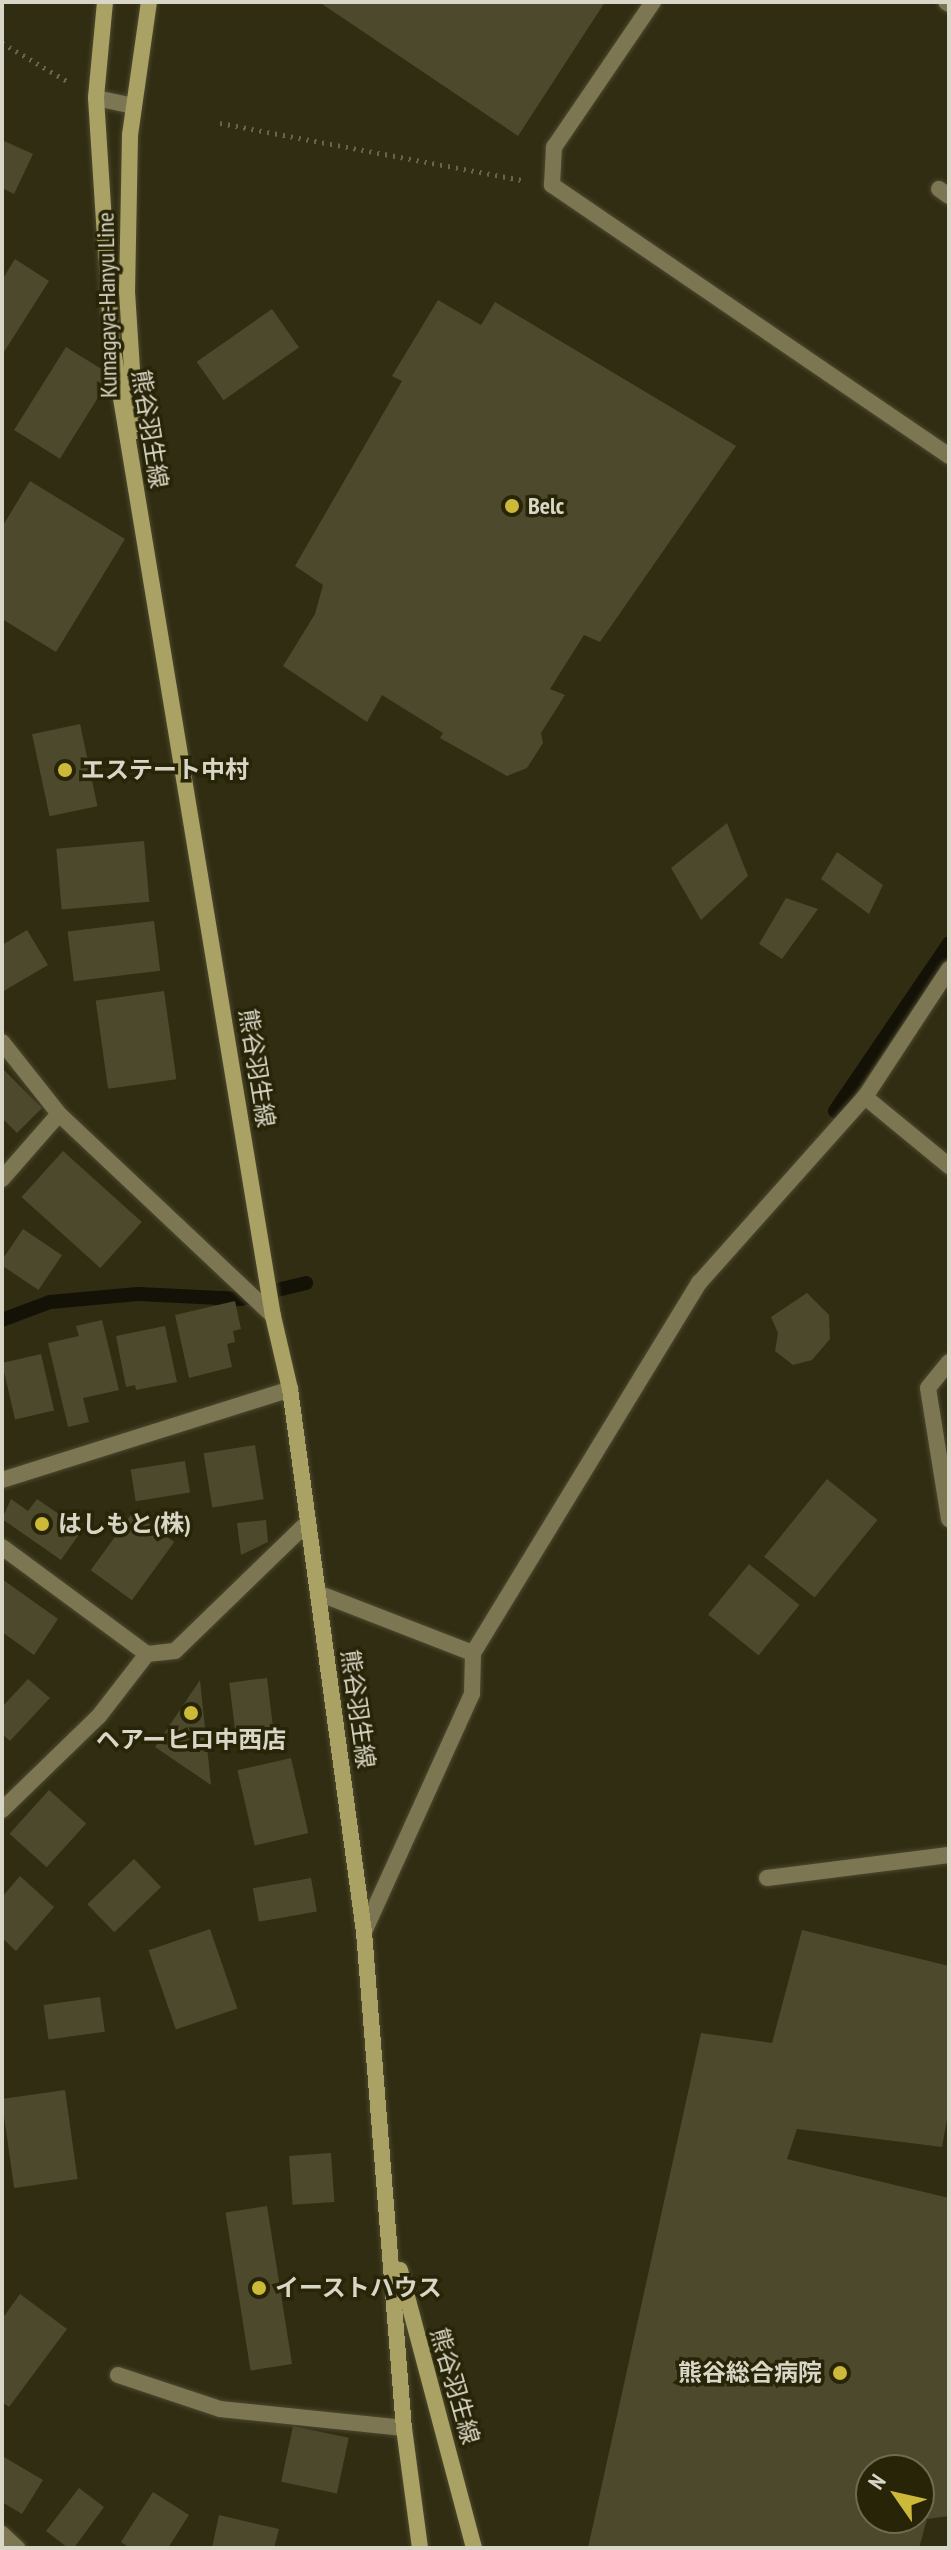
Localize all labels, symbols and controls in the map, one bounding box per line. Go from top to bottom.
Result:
street label: Kumagaya-Hanyu Line [91,212,123,398]
street label: 熊谷羽生線 [126,367,174,491]
place label: Belc [528,492,564,520]
marker: Belc [503,497,521,515]
place label: エステート中村 [81,756,249,784]
marker: エステート中村 [56,761,74,779]
street label: 熊谷羽生線 [233,1006,281,1130]
place label: はしもと(株) [58,1510,191,1538]
marker: はしもと(株) [33,1515,51,1533]
street label: 熊谷羽生線 [335,1648,381,1770]
marker: ヘアーヒロ中西店 [182,1704,200,1722]
place label: ヘアーヒロ中西店 [96,1726,286,1754]
place label: イーストハウス [275,2274,443,2302]
marker: イーストハウス [250,2279,268,2297]
street label: 熊谷羽生線 [425,2324,485,2448]
place label: 熊谷総合病院 [678,2359,822,2387]
marker: 熊谷総合病院 [829,2362,851,2384]
north arrow [855,2454,935,2534]
text: N [862,2469,892,2494]

